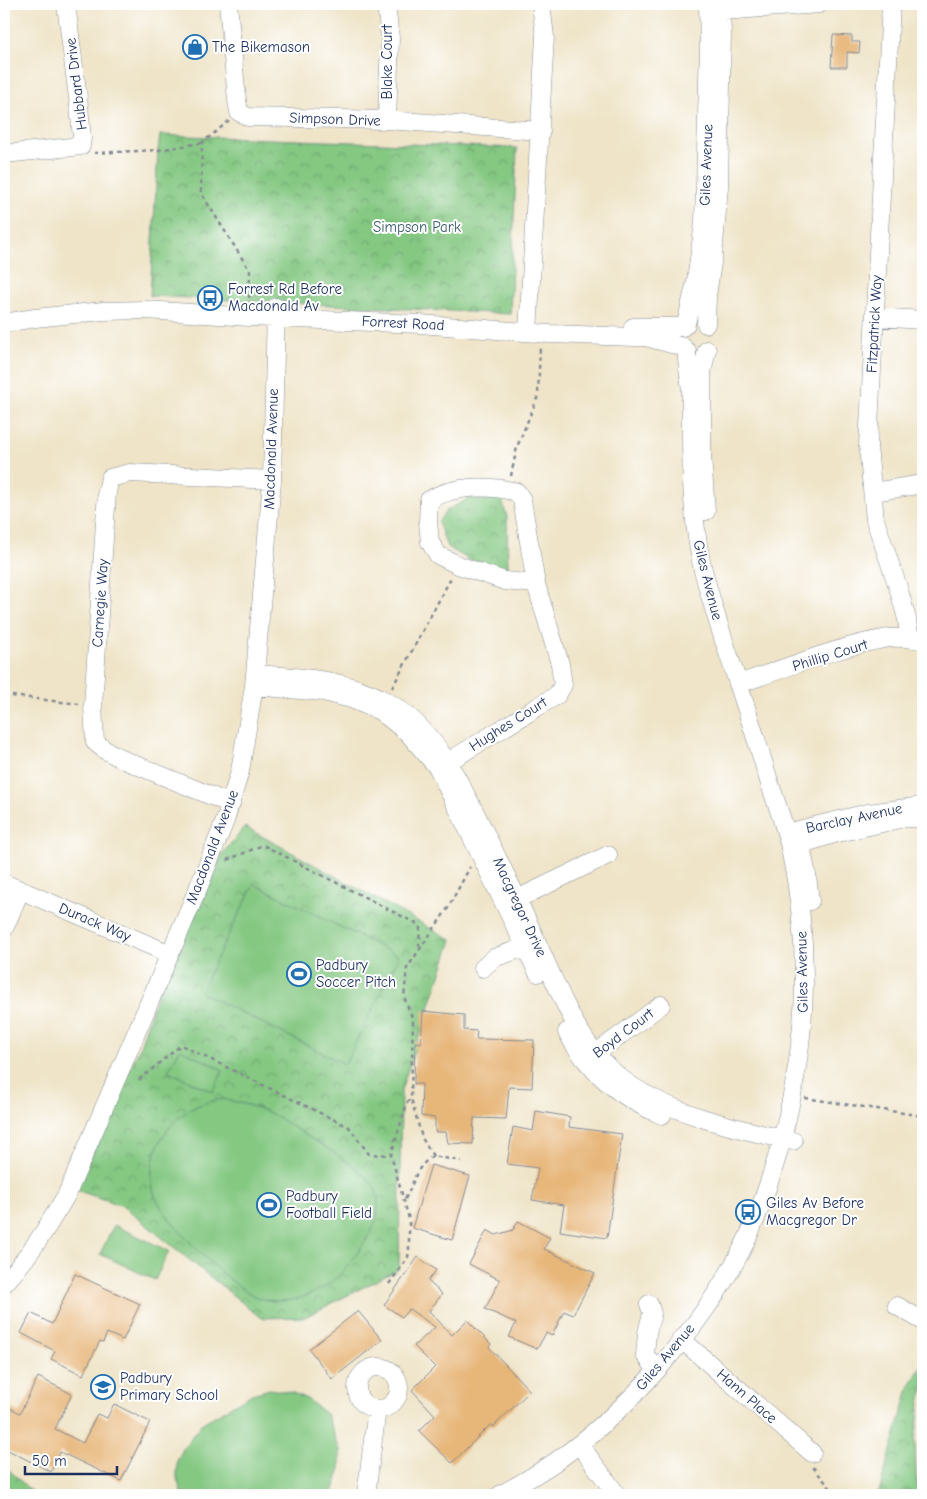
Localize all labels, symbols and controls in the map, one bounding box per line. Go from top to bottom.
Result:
street label: Blake Court [378,24,396,99]
shop icon: The Bikemason [182,34,208,60]
street label: Hubbard Drive [61,36,91,131]
place label: The Bikemason [212,38,310,56]
street label: Simpson Drive [289,108,382,130]
street label: Giles Avenue [696,123,716,206]
park label: Simpson Park [373,218,462,236]
street label: Fitzpatrick Way [862,274,886,373]
place label: Forrest Rd Before Macdonald Av [228,280,342,315]
bus stop icon: Forrest Rd Before Macdonald Av [197,285,223,311]
street label: Forrest Road [361,312,445,334]
street label: Macdonald Avenue [260,388,282,510]
street label: Giles Avenue [689,538,727,622]
street label: Carnegie Way [88,558,112,648]
street label: Phillip Court [790,635,871,675]
street label: Hughes Court [466,693,551,755]
street label: Macdonald Avenue [182,787,242,907]
street label: Barclay Avenue [804,799,904,837]
street label: Macgregor Drive [489,854,551,960]
street label: Durack Way [56,899,134,945]
street label: Giles Avenue [792,930,812,1013]
place label: Padbury Soccer Pitch [316,956,396,991]
sports icon: Padbury Soccer Pitch [286,961,312,987]
street label: Boyd Court [589,1004,658,1062]
place label: Padbury Football Field [286,1187,372,1222]
sports icon: Padbury Football Field [256,1192,282,1218]
place label: Giles Av Before Macgregor Dr [766,1194,865,1229]
bus stop icon: Giles Av Before Macgregor Dr [735,1199,761,1225]
street label: Giles Avenue [632,1319,699,1394]
street label: Hann Place [713,1365,781,1428]
place label: Padbury Primary School [120,1369,218,1404]
school or university icon: Padbury Primary School [90,1374,116,1400]
scale bar [25,1444,118,1476]
text: 50 m [32,1452,67,1470]

